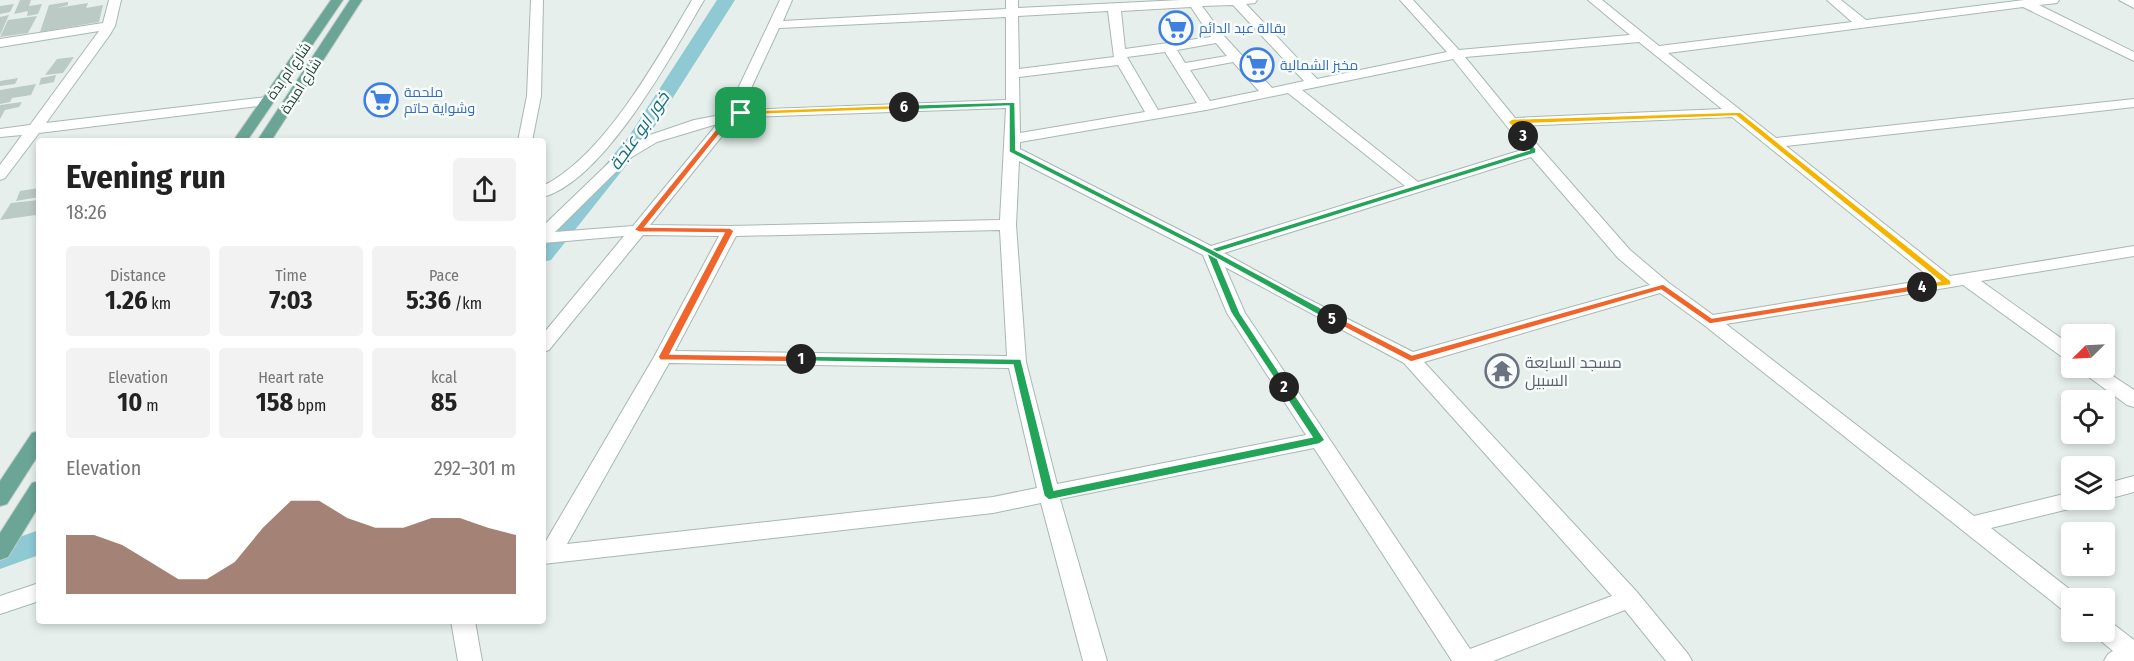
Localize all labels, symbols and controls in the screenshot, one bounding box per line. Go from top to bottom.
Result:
supermarket icon: بقالة عبد الدائم [1158,10,1194,46]
place label: بقالة عبد الدائم [1199,20,1286,38]
street label: شارع ام بدة [263,39,316,103]
supermarket icon: مخبز الشمالية [1239,47,1275,83]
street label: شارع امبدة [277,55,325,117]
place label: مخبز الشمالية [1280,57,1358,74]
supermarket icon: ملحمة وشواية حاتم [363,82,399,118]
place label: ملحمة وشواية حاتم [404,84,475,118]
water label: خور ابو عنجة [604,87,675,174]
pin [715,87,766,138]
pin: 6 [889,92,919,122]
icon: arrive [724,96,757,129]
text: 6 [900,97,908,116]
pin: 3 [1508,121,1538,151]
text: 3 [1519,126,1527,145]
text: Evening run [66,157,226,197]
button: share [453,158,516,221]
text: 18:26 [66,200,107,224]
text: Distance [110,266,166,285]
text: Time [275,266,307,285]
text: Pace [429,266,459,285]
pin: 4 [1907,272,1937,302]
text: 4 [1918,277,1926,296]
text: 1.26 [105,285,148,316]
text: 7:03 [269,285,313,316]
text: 5:36 [406,285,451,316]
text: km [148,294,171,313]
text: /km [451,294,482,313]
pin: 5 [1317,304,1347,334]
text: 5 [1328,309,1336,328]
north arrow [2061,324,2115,378]
map controls [2061,324,2115,642]
pin: 1 [786,344,816,374]
text: 1 [798,349,804,368]
temple icon: مسجد السابعة السبيل [1484,353,1520,389]
place label: مسجد السابعة السبيل [1525,353,1622,391]
text: Elevation [108,368,168,387]
text: Heart rate [258,368,324,387]
text: kcal [431,368,457,387]
pin: 2 [1269,372,1299,402]
text: 2 [1280,377,1288,396]
text: 10 [117,387,143,418]
text: 158 [256,387,293,418]
text: 85 [431,387,457,418]
button: locate [2061,390,2115,444]
text: m [143,396,159,415]
text: bpm [293,396,326,415]
text: Elevation [66,456,141,480]
text: 292–301 m [434,456,516,480]
button: layers [2061,456,2115,510]
button: + [2061,522,2115,576]
button: − [2061,588,2115,642]

